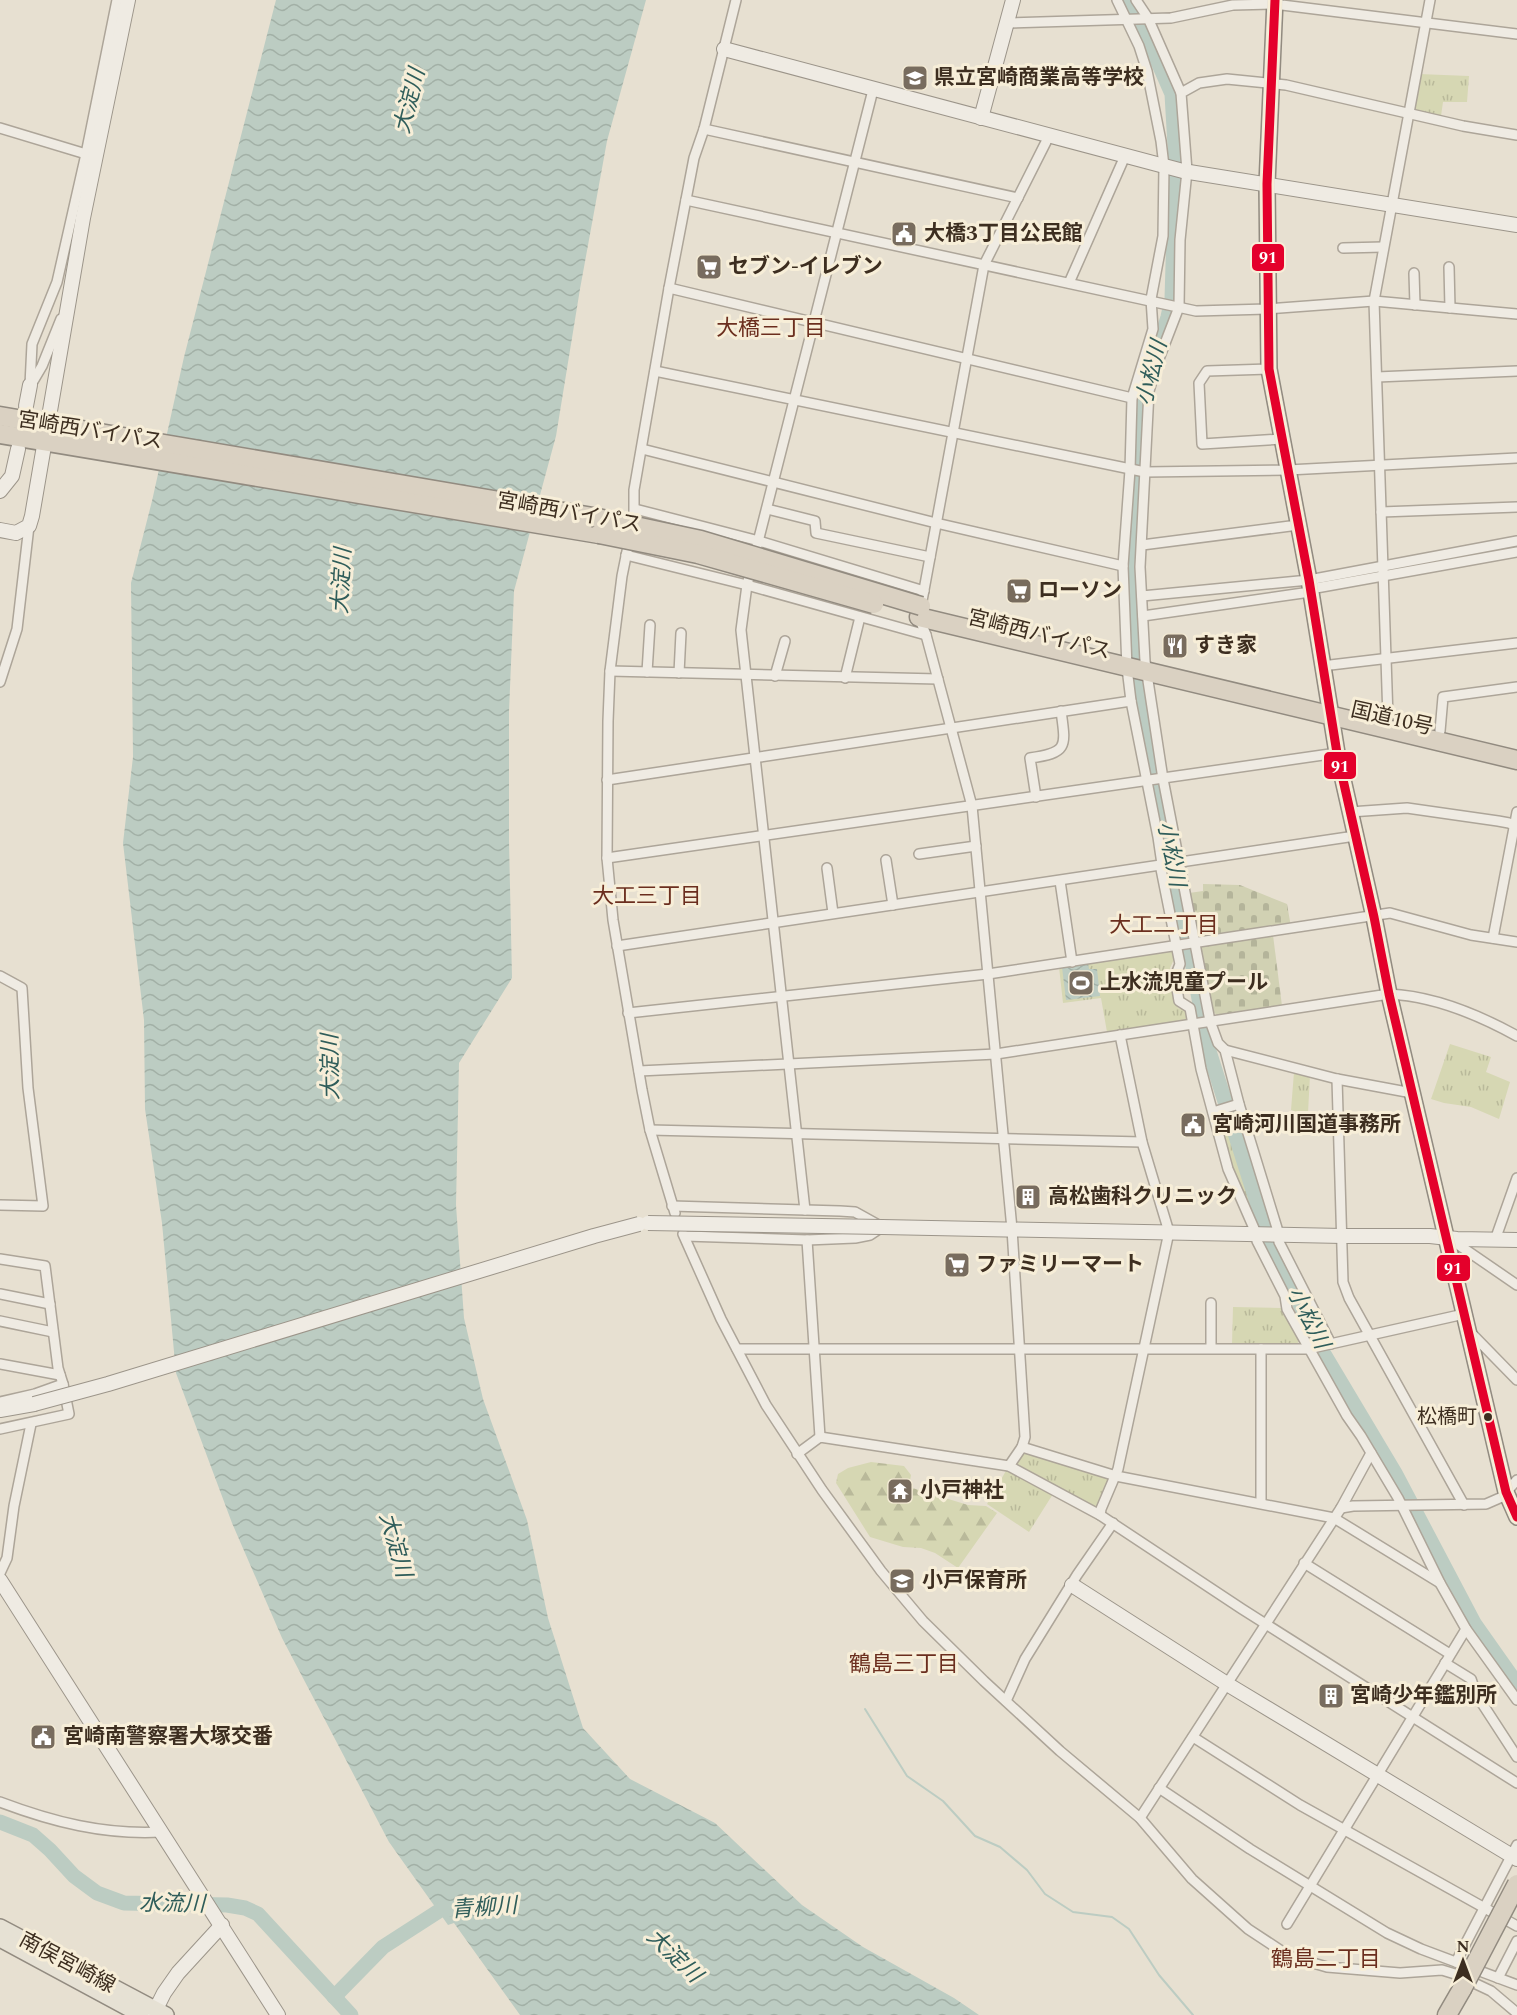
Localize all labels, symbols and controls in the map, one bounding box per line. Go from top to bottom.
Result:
place label: 県立宮崎商業高等学校 [934,62,1144,94]
water label: 大淀川 [386,63,434,137]
school or university icon: 県立宮崎商業高等学校 [900,63,930,93]
place label: 大橋3丁目公民館 [924,218,1083,250]
public building icon: 大橋3丁目公民館 [889,219,919,249]
line badge: 91 [1251,243,1285,272]
text: 91 [1259,246,1277,270]
place label: セブン-イレブン [728,251,883,283]
supermarket icon: セブン-イレブン [694,252,724,282]
district label: 大橋三丁目 [716,312,826,345]
water label: 小松川 [1128,335,1176,409]
street label: 宮崎西バイパス [15,404,165,458]
street label: 宮崎西バイパス [494,485,644,541]
water label: 大淀川 [324,545,360,615]
place label: ローソン [1038,575,1122,607]
supermarket icon: ローソン [1004,576,1034,606]
street label: 宮崎西バイパス [964,602,1114,668]
place label: すき家 [1194,630,1257,662]
restaurant icon: すき家 [1160,631,1190,661]
street label: 国道10号 [1347,694,1437,744]
line badge: 91 [1323,751,1357,780]
text: 91 [1331,755,1349,779]
water label: 小松川 [1149,818,1194,891]
district label: 大工三丁目 [592,880,702,913]
district label: 大工二丁目 [1109,909,1219,942]
place label: 上水流児童プール [1100,967,1268,999]
sports icon: 上水流児童プール [1066,968,1096,998]
water label: 大淀川 [314,1032,348,1100]
place label: 宮崎河川国道事務所 [1212,1109,1401,1141]
public building icon: 宮崎河川国道事務所 [1178,1110,1208,1140]
place label: 高松歯科クリニック [1048,1181,1237,1213]
building icon: 高松歯科クリニック [1013,1182,1043,1212]
place label: ファミリーマート [976,1249,1144,1281]
supermarket icon: ファミリーマート [942,1250,972,1280]
line badge: 91 [1436,1254,1471,1282]
text: 91 [1444,1257,1462,1281]
water label: 小松川 [1278,1281,1339,1357]
place label: 松橋町 [1417,1402,1477,1432]
marker: 松橋町 [1482,1411,1494,1423]
place label: 小戸神社 [920,1475,1004,1507]
temple icon: 小戸神社 [885,1476,915,1506]
water label: 大淀川 [370,1509,421,1583]
place label: 小戸保育所 [922,1565,1027,1597]
school or university icon: 小戸保育所 [887,1566,917,1596]
district label: 鶴島三丁目 [849,1648,959,1681]
place label: 宮崎少年鑑別所 [1350,1680,1497,1712]
building icon: 宮崎少年鑑別所 [1316,1681,1346,1711]
place label: 宮崎南警察署大塚交番 [63,1721,273,1753]
public building icon: 宮崎南警察署大塚交番 [28,1722,58,1752]
water label: 水流川 [139,1887,207,1921]
water label: 青柳川 [450,1889,520,1927]
water label: 大淀川 [639,1921,711,1992]
street label: 南俣宮崎線 [13,1924,121,2002]
north arrow [1433,1931,1493,1991]
text: N [1456,1935,1470,1959]
district label: 鶴島二丁目 [1271,1943,1381,1976]

